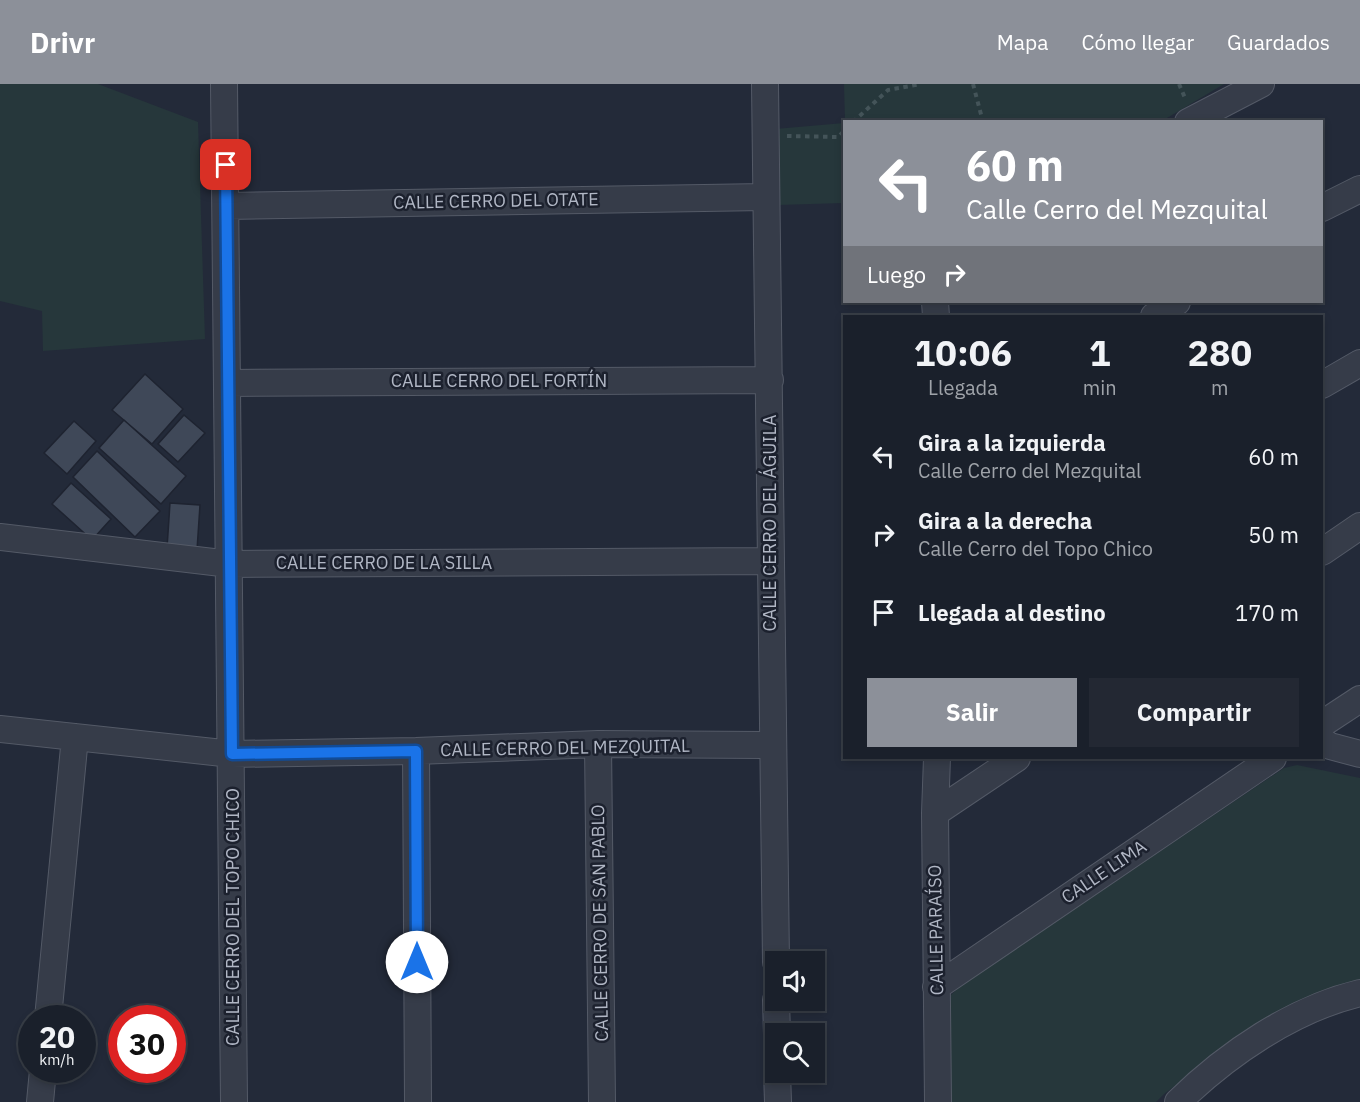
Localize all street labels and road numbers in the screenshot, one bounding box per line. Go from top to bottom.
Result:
street label: CALLE CERRO DEL OTATE [393,187,599,214]
street label: CALLE CERRO DEL FORTÍN [391,369,607,392]
street label: CALLE CERRO DEL ÁGUILA [758,414,781,631]
street label: CALLE CERRO DE LA SILLA [276,551,493,574]
street label: CALLE CERRO DEL MEZQUITAL [440,734,690,761]
street label: CALLE CERRO DEL TOPO CHICO [221,788,244,1046]
street label: CALLE CERRO DE SAN PABLO [586,804,613,1042]
street label: CALLE LIMA [1057,834,1151,908]
street label: CALLE PARAÍSO [923,865,948,995]

